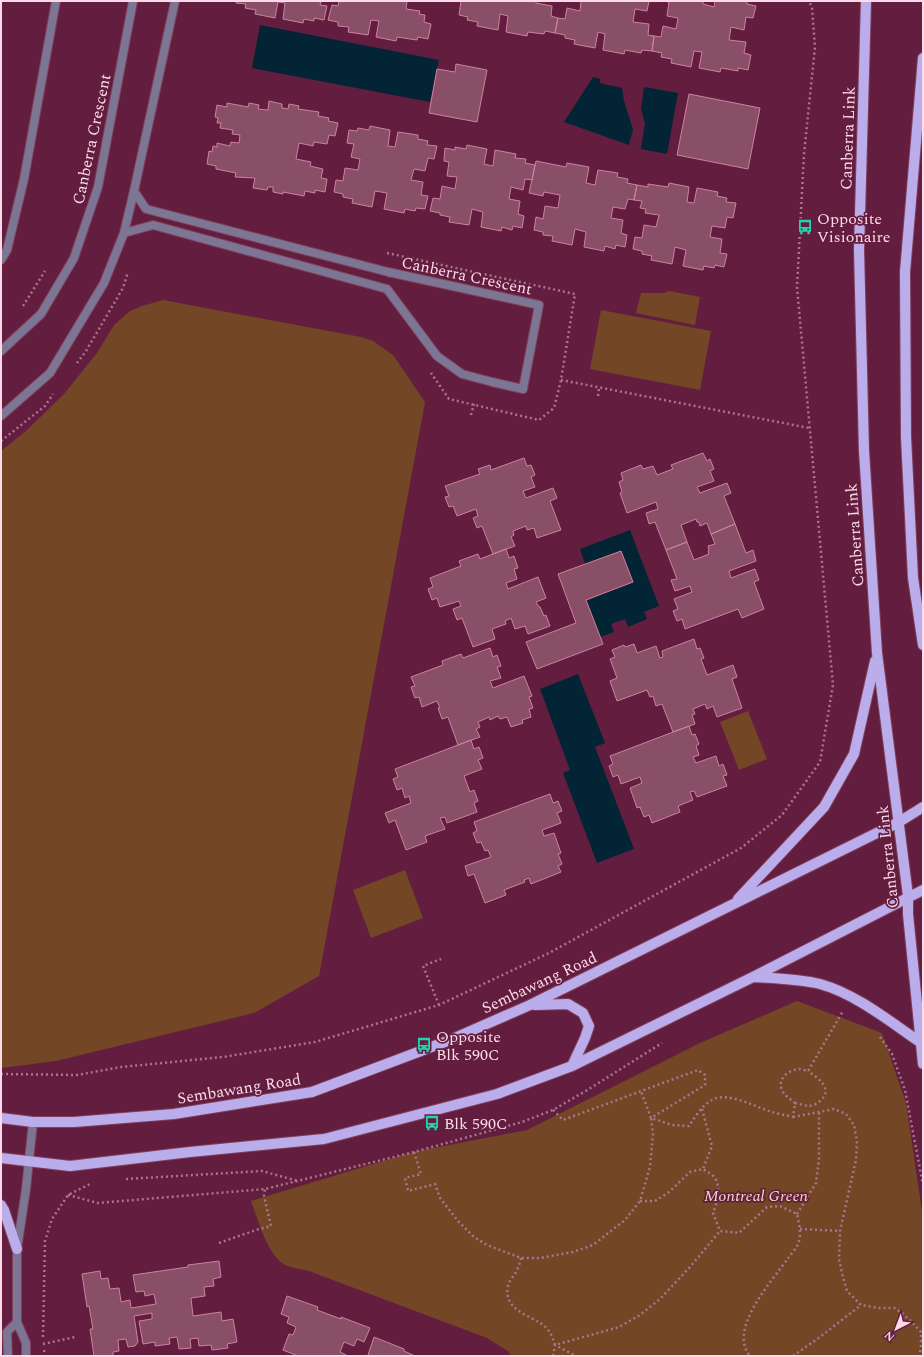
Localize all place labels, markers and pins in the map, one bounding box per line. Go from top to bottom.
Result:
place label: Opposite Visionaire [817,207,891,249]
bus stop icon: Opposite Visionaire [796,218,814,236]
place label: Opposite Blk 590C [436,1025,501,1067]
bus stop icon: Opposite Blk 590C [415,1036,433,1054]
place label: Blk 590C [444,1112,508,1136]
bus stop icon: Blk 590C [423,1114,441,1132]

